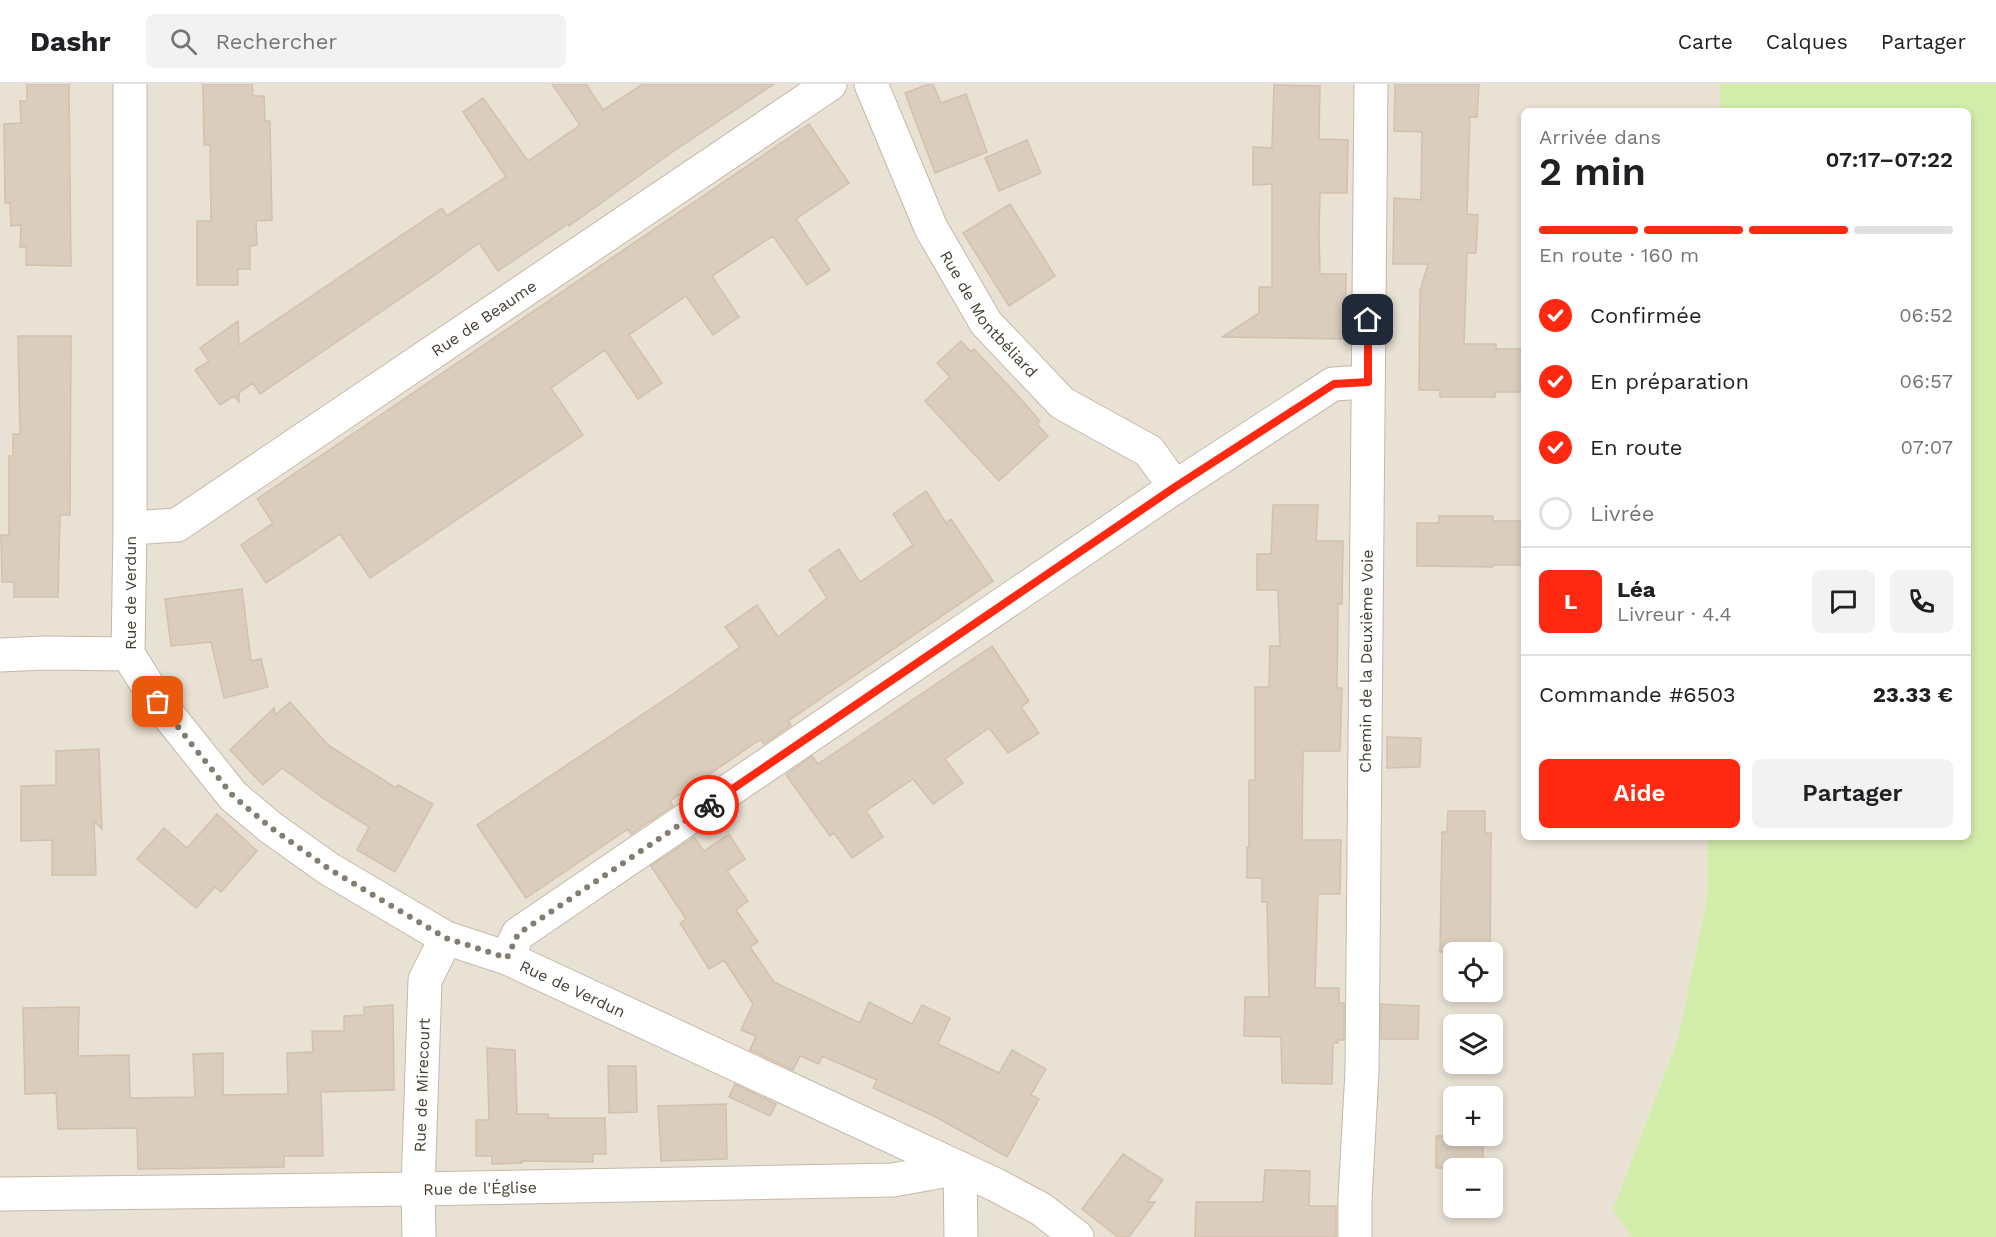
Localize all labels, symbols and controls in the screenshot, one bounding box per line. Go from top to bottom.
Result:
search box [146,14,566,68]
text: Dashr [30,25,110,58]
icon: search [167,25,200,58]
text: Rechercher [215,29,337,54]
text: Carte [1678,29,1733,54]
text: Calques [1766,29,1848,54]
text: Partager [1881,29,1966,54]
text: Arrivée dans [1539,125,1661,149]
text: 07:17–07:22 [1825,147,1953,172]
text: 2 min [1539,149,1646,194]
text: En route · 160 m [1539,243,1699,267]
street label: Rue de Montbéliard [936,247,1042,381]
street label: Rue de Beaume [427,276,540,360]
pin [1342,294,1393,345]
icon: check [1539,299,1572,332]
icon: home [1351,303,1384,336]
text: Confirmée [1590,303,1702,328]
text: 06:52 [1899,303,1953,327]
icon: check [1539,365,1572,398]
text: En préparation [1590,369,1749,394]
text: 06:57 [1900,369,1953,393]
icon: check [1539,431,1572,464]
text: En route [1590,435,1682,460]
text: 07:07 [1901,435,1953,459]
text: Livrée [1590,501,1654,526]
street label: Rue de Verdun [121,536,140,650]
street label: Chemin de la Deuxième Voie [1355,549,1376,773]
button: chat [1812,570,1875,633]
button: phone [1890,570,1953,633]
text: Léa [1617,577,1656,602]
text: L [1564,589,1577,614]
text: Livreur · 4.4 [1617,602,1732,626]
pin [132,676,183,727]
text: Commande #6503 [1539,682,1736,707]
text: 23.33 € [1873,682,1953,707]
icon: bag [141,685,174,718]
button: Aide [1539,759,1740,828]
button: Partager [1752,759,1953,828]
courier [679,775,739,835]
icon: bike [693,789,726,822]
map controls [1443,942,1503,1218]
button: locate [1443,942,1503,1002]
street label: Rue de Verdun [517,956,628,1021]
button: layers [1443,1014,1503,1074]
street label: Rue de Mirecourt [410,1017,433,1153]
button: + [1443,1086,1503,1146]
button: − [1443,1158,1503,1218]
street label: Rue de l'Église [423,1177,537,1198]

